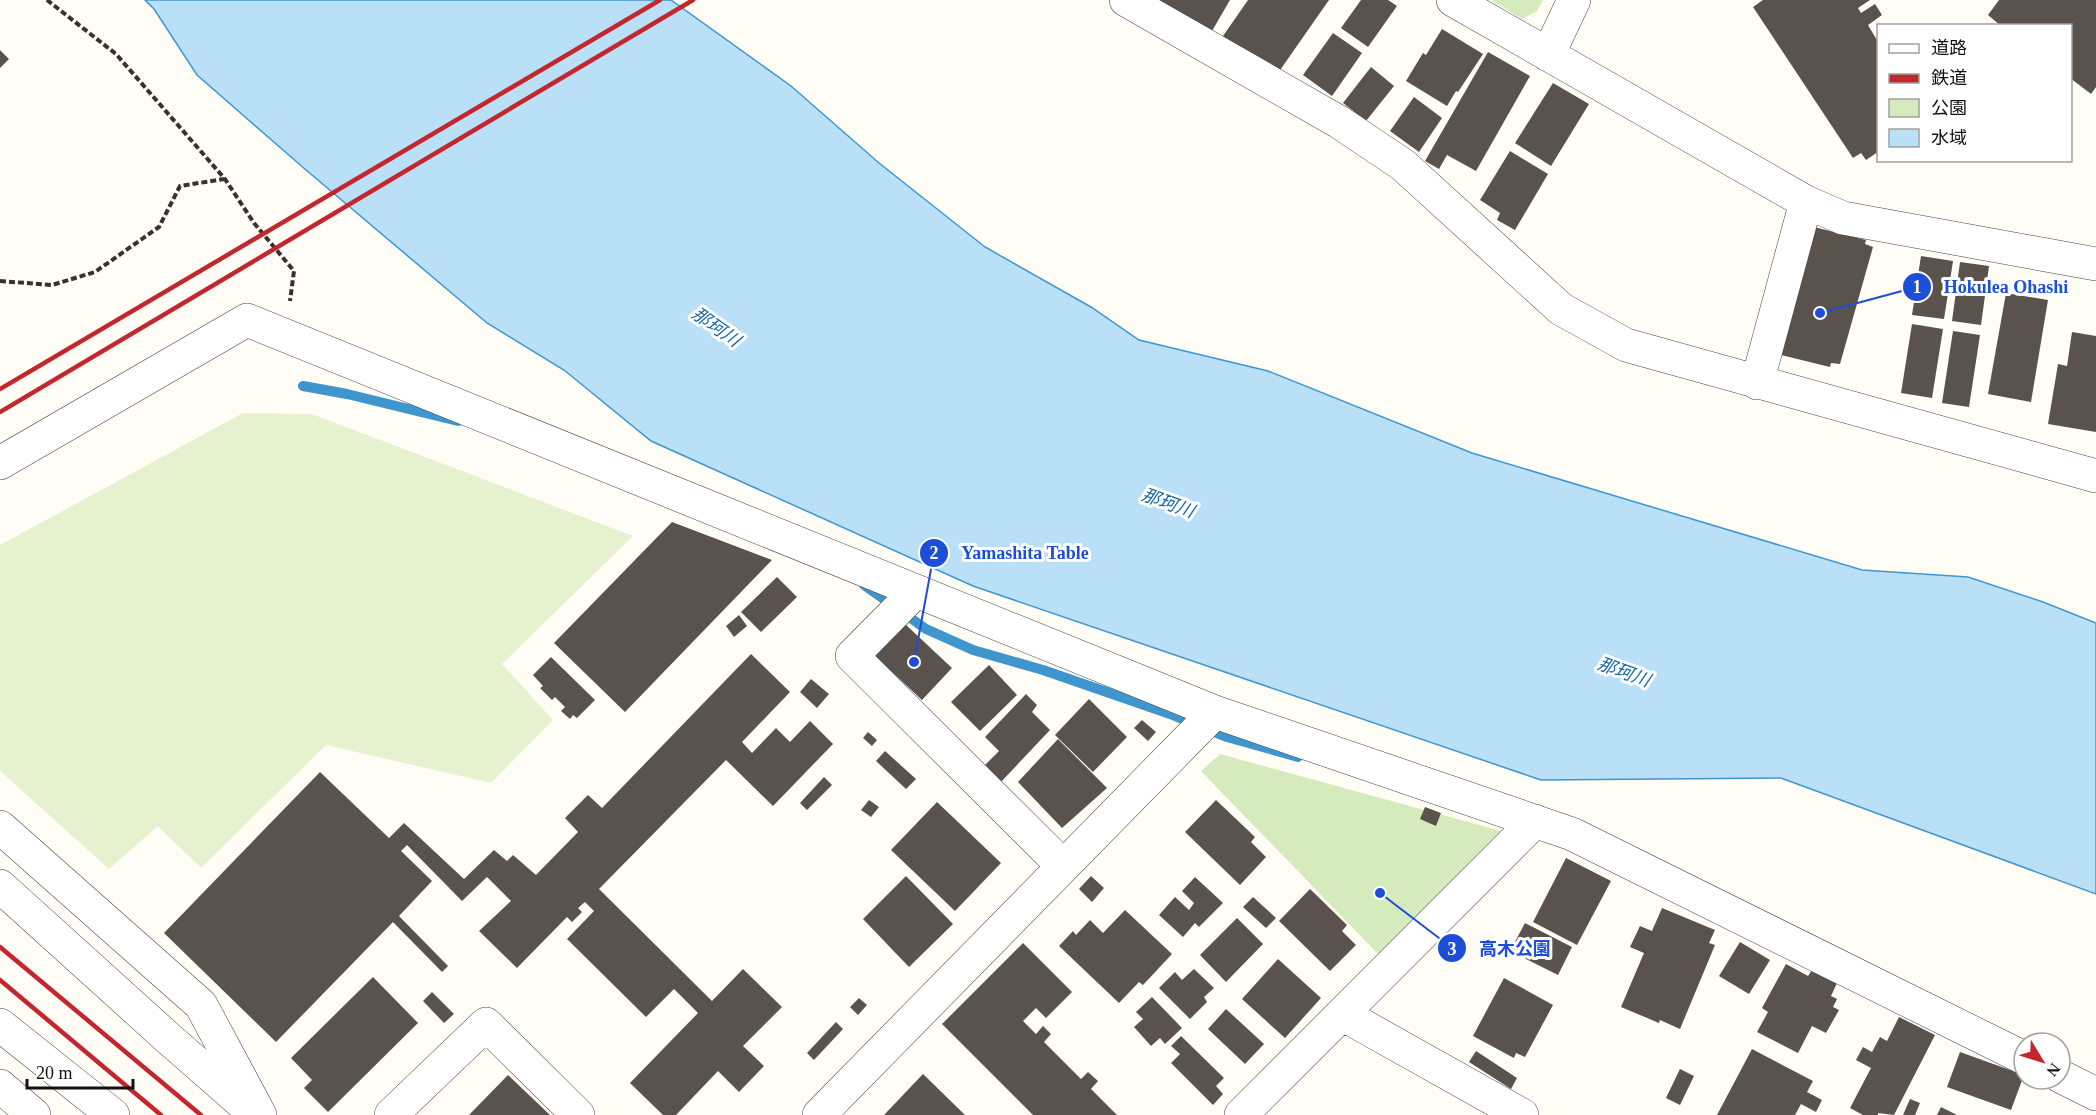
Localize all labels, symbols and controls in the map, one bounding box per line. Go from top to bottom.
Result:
legend [1877,24,2072,162]
text: 道路 [1931,38,1967,58]
text: 鉄道 [1931,68,1967,88]
text: 公園 [1931,98,1967,118]
text: 水域 [1931,128,1967,148]
callout: Hokulea Ohashi [1902,269,2081,305]
text: 1 [1913,277,1922,297]
text: Hokulea Ohashi [1944,277,2068,297]
water label: 那珂川 [688,303,745,352]
water label: 那珂川 [1139,484,1199,522]
callout: Yamashita Table [919,535,1101,571]
text: 2 [930,543,939,563]
text: Yamashita Table [961,543,1089,563]
water label: 那珂川 [1595,653,1655,691]
callout: 高木公園 [1437,930,1563,966]
text: 3 [1448,939,1457,959]
text: 高木公園 [1479,939,1551,959]
north arrow [2012,1031,2072,1091]
scale bar [27,1052,134,1090]
text: N [2043,1060,2064,1080]
text: 20 m [36,1063,73,1083]

